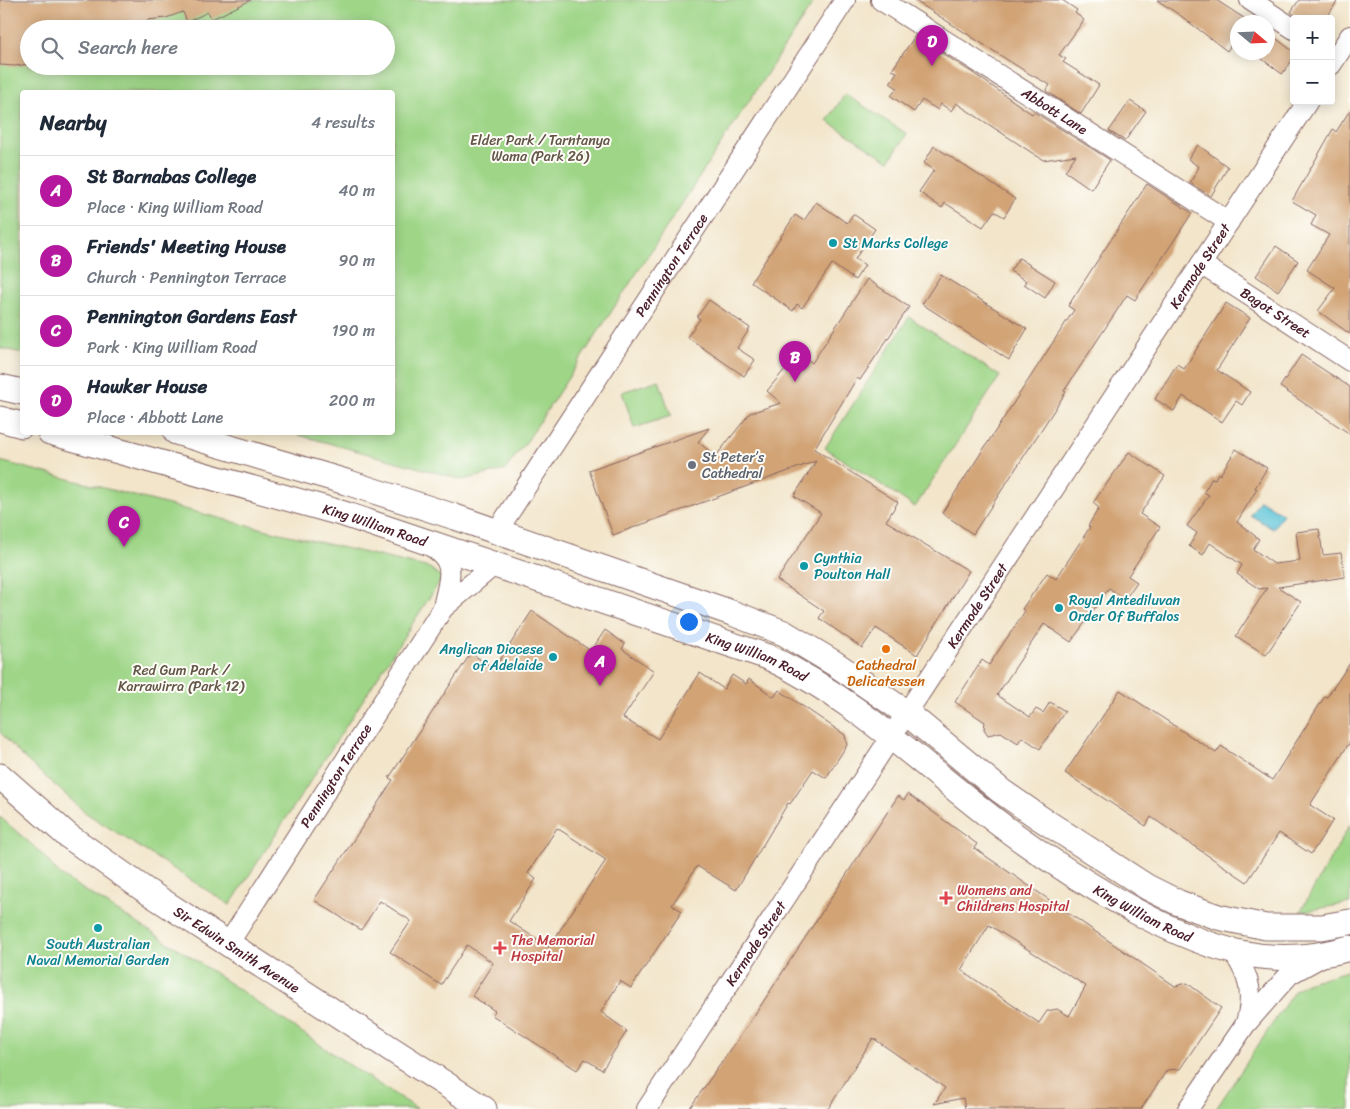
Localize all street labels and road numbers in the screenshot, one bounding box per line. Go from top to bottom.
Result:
street label: Abbott Lane [1015,80,1093,142]
street label: Pennington Terrace [628,208,715,322]
street label: Kermode Street [1163,217,1238,314]
street label: Bagot Street [1235,281,1316,345]
street label: King William Road [320,497,432,555]
street label: Kermode Street [940,557,1016,654]
street label: King William Road [702,625,814,690]
street label: Pennington Terrace [293,718,379,833]
street label: King William Road [1088,878,1198,950]
street label: Kermode Street [719,895,794,991]
street label: Sir Edwin Smith Avenue [168,899,305,1000]

